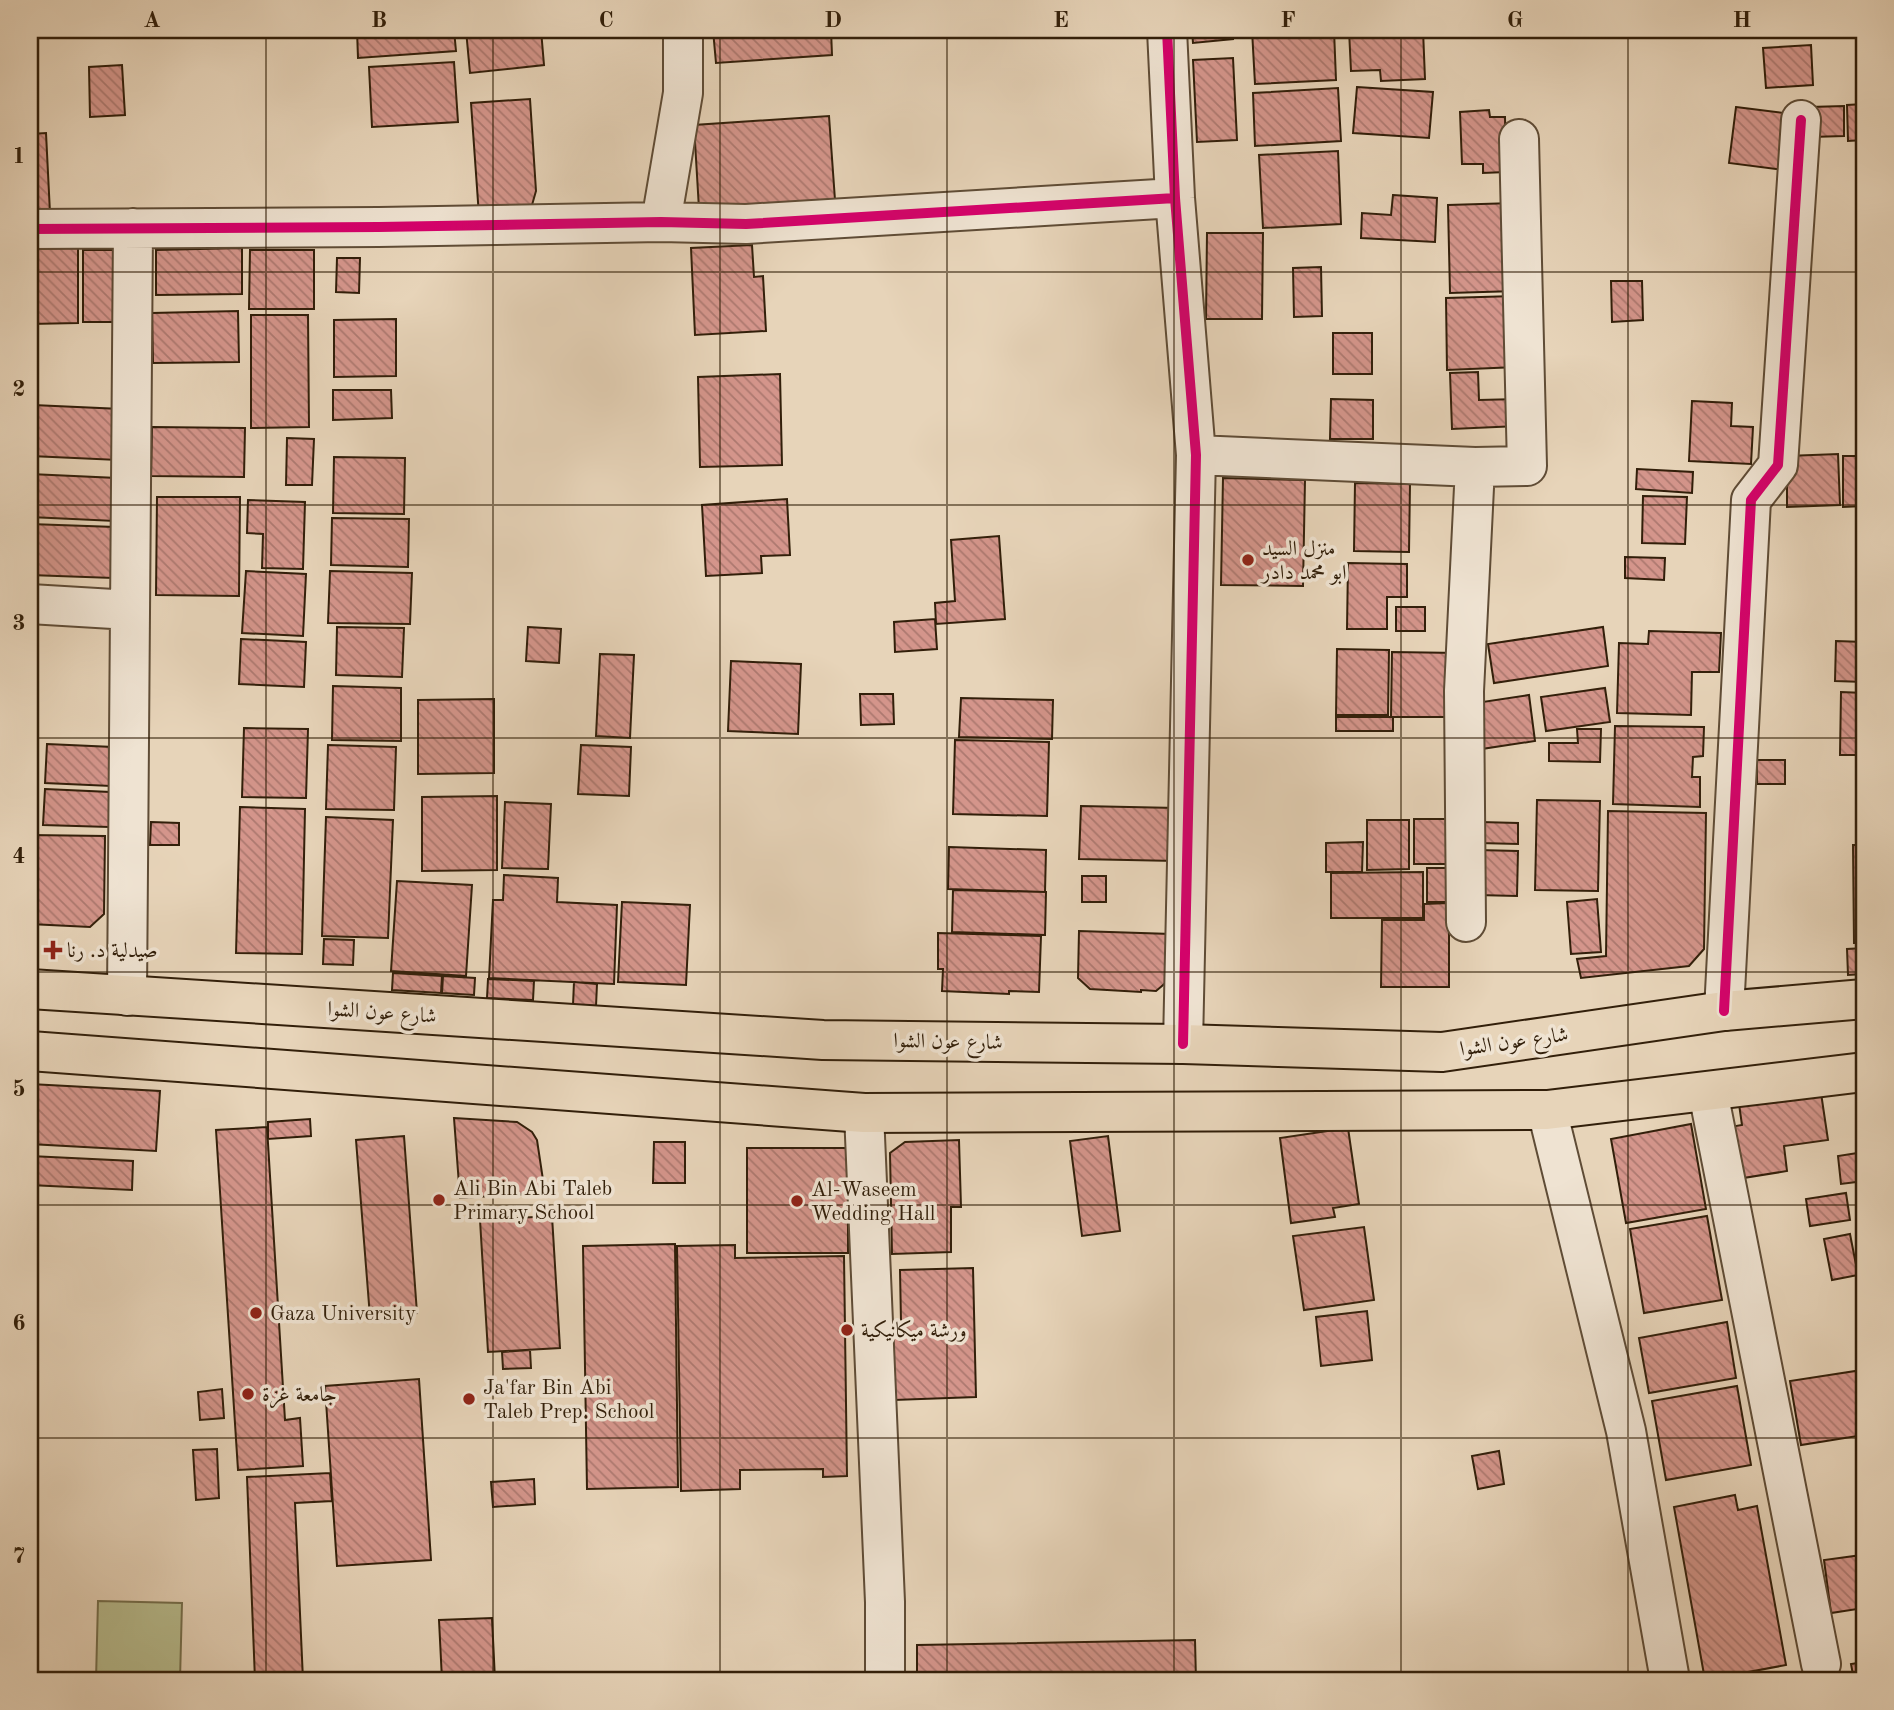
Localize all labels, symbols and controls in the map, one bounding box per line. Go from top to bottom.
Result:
text: A [143,9,161,32]
text: B [371,9,387,32]
text: C [598,9,614,32]
text: D [824,9,842,32]
text: E [1053,9,1069,32]
text: F [1280,9,1296,32]
text: G [1507,9,1523,32]
text: H [1733,9,1751,32]
text: 1 [12,145,26,168]
text: 2 [12,378,26,401]
place label: منزل السيد ابو محمد دادر [1260,539,1347,585]
marker: منزل السيد ابو محمد دادر [1240,552,1256,568]
text: 3 [12,612,26,635]
text: 4 [12,845,26,868]
place label: صيدلية د. رنا [67,941,158,962]
marker: صيدلية د. رنا [45,942,61,958]
street label: شارع عون الشوا [326,999,437,1034]
street label: شارع عون الشوا [1459,1024,1571,1066]
street label: شارع عون الشوا [893,1031,1003,1060]
text: 5 [12,1078,26,1101]
place label: Ali Bin Abi Taleb Primary School [453,1179,612,1224]
place label: Al-Waseem Wedding Hall [811,1180,936,1225]
marker: Ali Bin Abi Taleb Primary School [431,1192,447,1208]
marker: Al-Waseem Wedding Hall [789,1193,805,1209]
place label: Gaza University [270,1304,416,1325]
marker: Gaza University [248,1305,264,1321]
text: 6 [12,1312,26,1335]
place label: ورشة ميكانيكية [861,1319,967,1342]
marker: ورشة ميكانيكية [839,1322,855,1338]
place label: Ja'far Bin Abi Taleb Prep. School [483,1378,655,1423]
place label: جامعة غزة [262,1385,337,1409]
marker: جامعة غزة [240,1386,256,1402]
marker: Ja'far Bin Abi Taleb Prep. School [461,1391,477,1407]
text: 7 [12,1545,26,1568]

